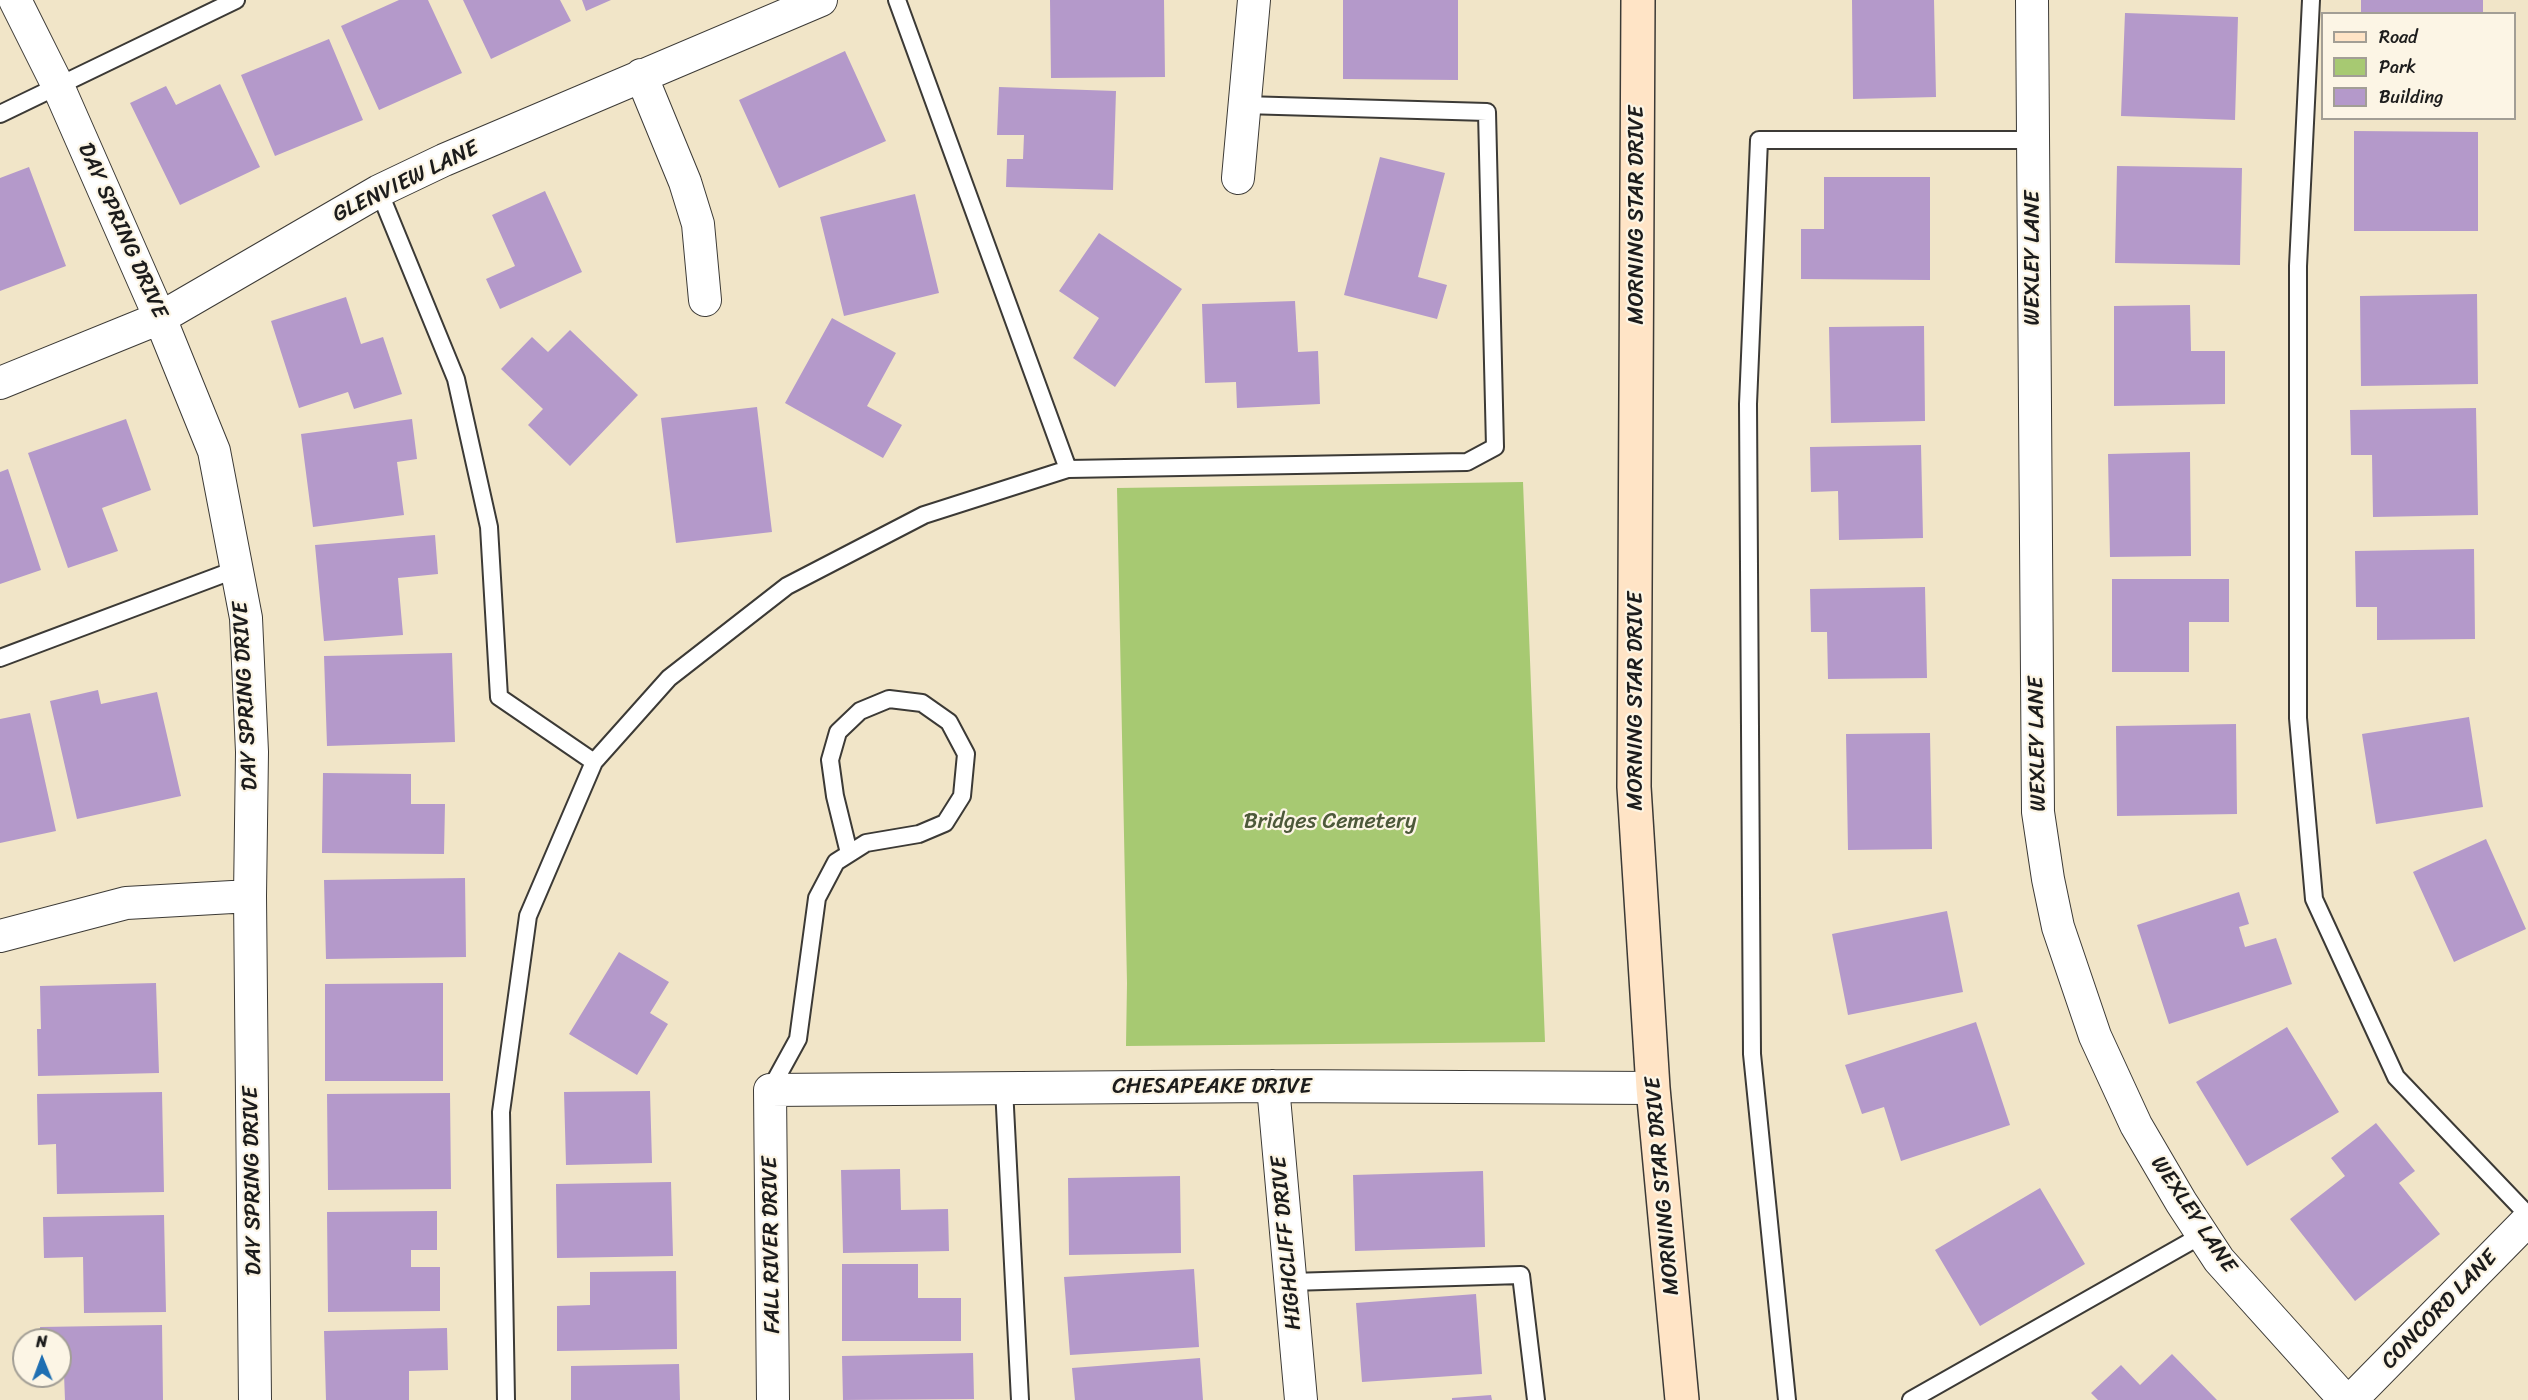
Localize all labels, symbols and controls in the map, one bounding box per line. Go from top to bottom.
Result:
legend [2321,12,2516,120]
text: Road [2379,21,2418,53]
text: Park [2379,51,2416,83]
text: Building [2379,81,2443,113]
street label: MORNING STAR DRIVE [1624,105,1650,325]
street label: GLENVIEW LANE [329,135,483,229]
street label: DAY SPRING DRIVE [71,139,173,323]
street label: WEXLEY LANE [2020,190,2046,326]
street label: MORNING STAR DRIVE [1623,591,1649,811]
street label: DAY SPRING DRIVE [228,601,264,791]
street label: WEXLEY LANE [2024,676,2052,812]
park label: Bridges Cemetery [1244,809,1416,835]
street label: CHESAPEAKE DRIVE [1112,1074,1312,1100]
street label: MORNING STAR DRIVE [1640,1076,1686,1296]
street label: DAY SPRING DRIVE [238,1086,268,1276]
street label: WEXLEY LANE [2144,1152,2242,1278]
street label: HIGHCLIFF DRIVE [1266,1155,1308,1331]
street label: FALL RIVER DRIVE [757,1156,787,1334]
street label: CONCORD LANE [2377,1245,2503,1375]
text: N [36,1327,48,1356]
north arrow [12,1328,72,1388]

